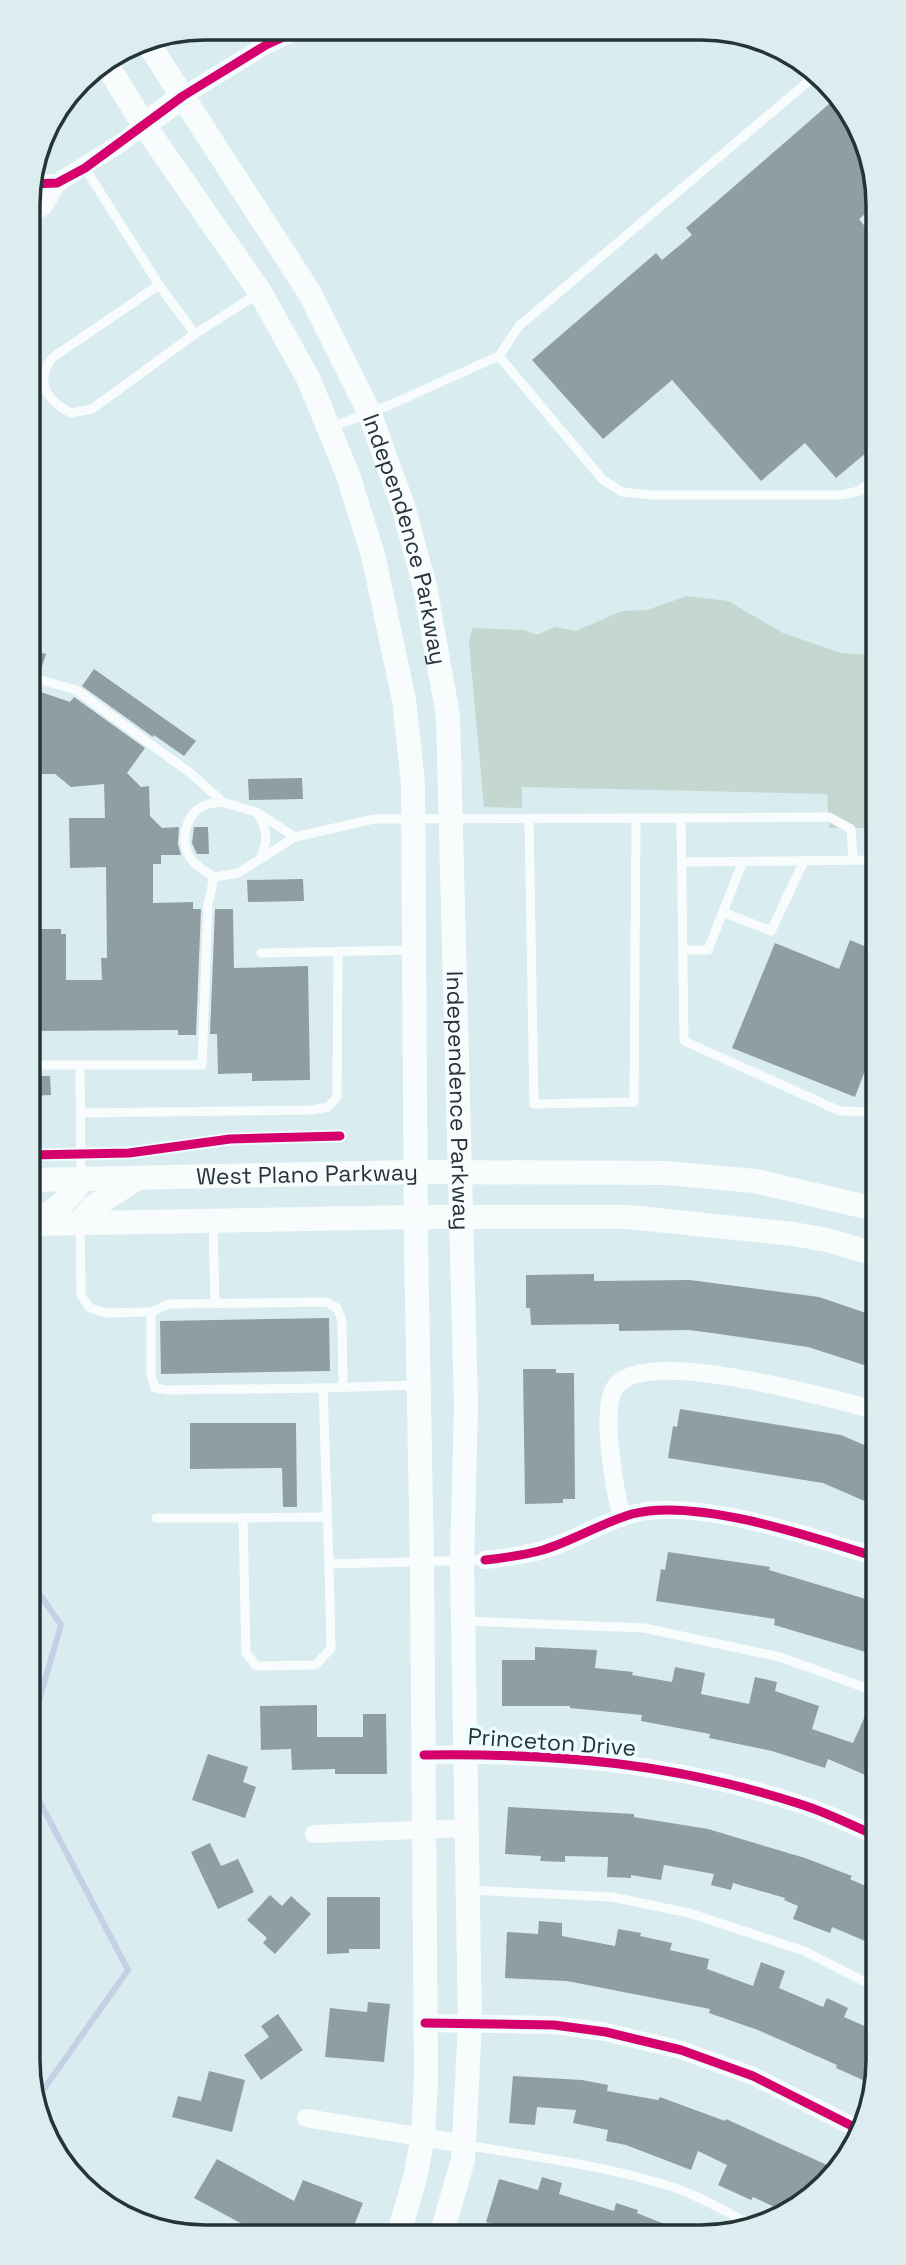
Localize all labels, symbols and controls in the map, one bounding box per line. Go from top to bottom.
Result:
street label: Independence Parkway [356,410,454,667]
street label: Independence Parkway [440,970,476,1231]
street label: West Plano Parkway [196,1157,418,1192]
street label: Princeton Drive [467,1721,637,1763]

